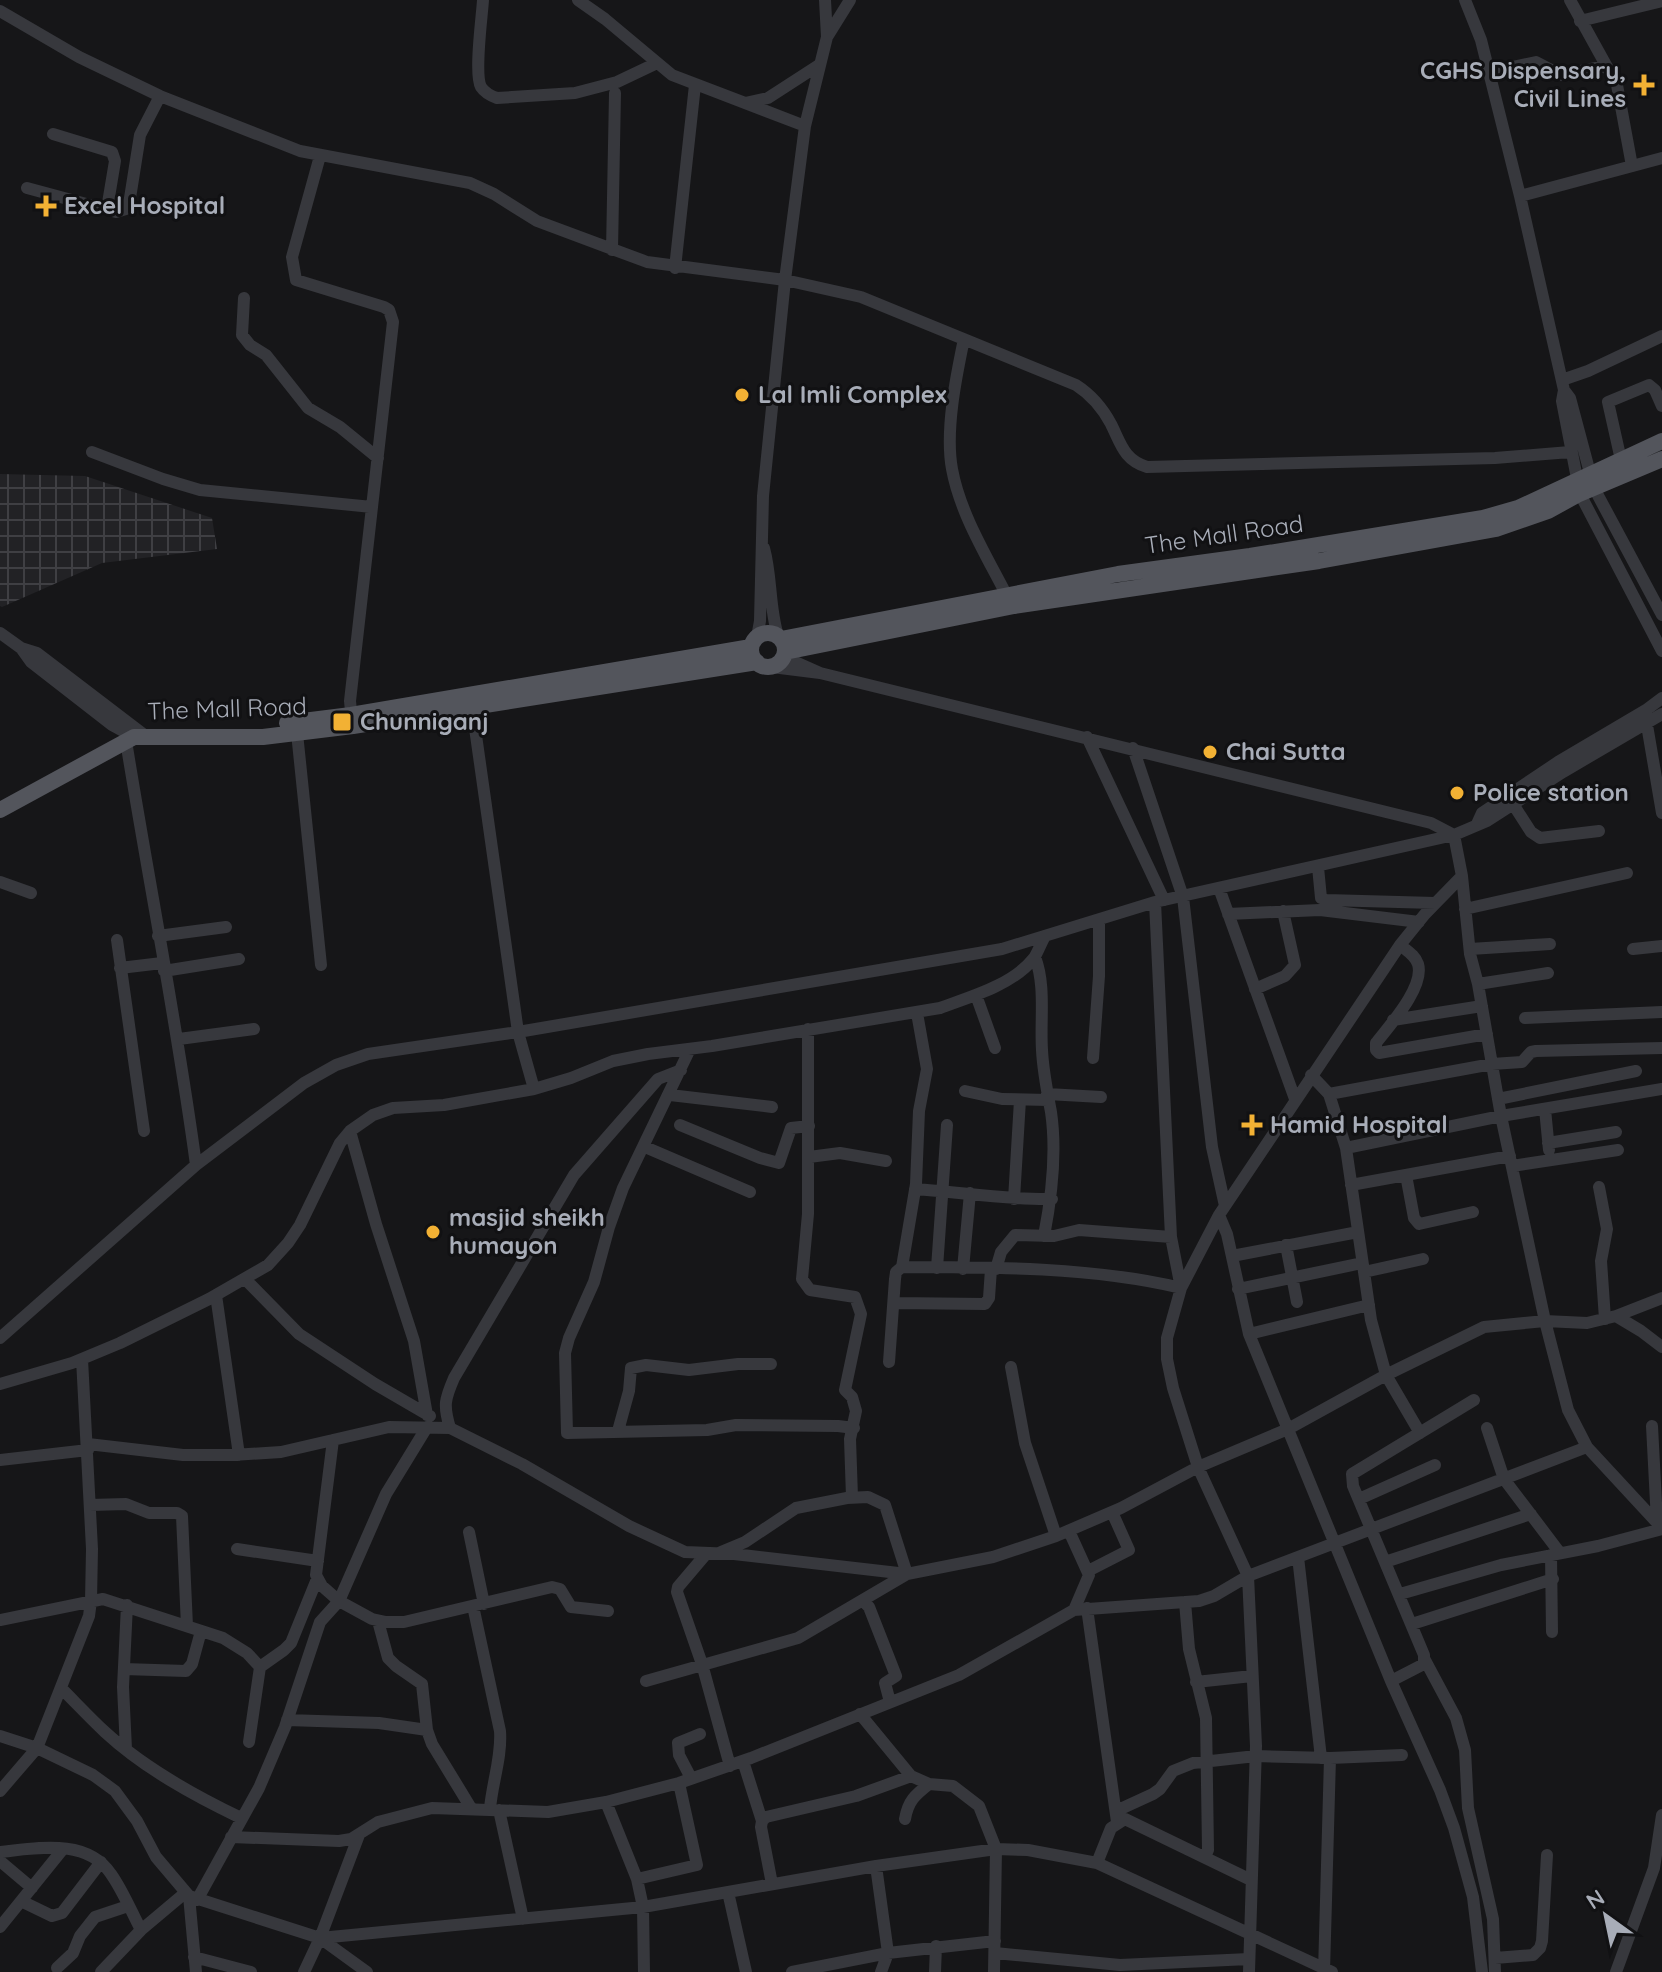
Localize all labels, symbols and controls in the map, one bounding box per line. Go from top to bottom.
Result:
place label: CGHS Dispensary, Civil Lines [1420,55,1626,113]
marker: CGHS Dispensary, Civil Lines [1633,74,1655,96]
place label: Excel Hospital [64,190,225,220]
marker: Excel Hospital [35,195,57,217]
place label: Lal Imli Complex [758,379,947,409]
marker: Lal Imli Complex [733,386,751,404]
street label: The Mall Road [1143,508,1305,560]
street label: The Mall Road [147,690,307,726]
place label: Chunniganj [360,706,489,736]
marker: Chunniganj [331,711,353,733]
place label: Chai Sutta [1226,736,1346,766]
marker: Chai Sutta [1201,743,1219,761]
place label: Police station [1473,777,1629,807]
marker: Police station [1448,784,1466,802]
place label: Hamid Hospital [1270,1109,1448,1139]
marker: Hamid Hospital [1241,1114,1263,1136]
place label: masjid sheikh humayon [449,1202,605,1260]
marker: masjid sheikh humayon [424,1223,442,1241]
north arrow [1566,1876,1646,1956]
text: N [1581,1883,1610,1915]

